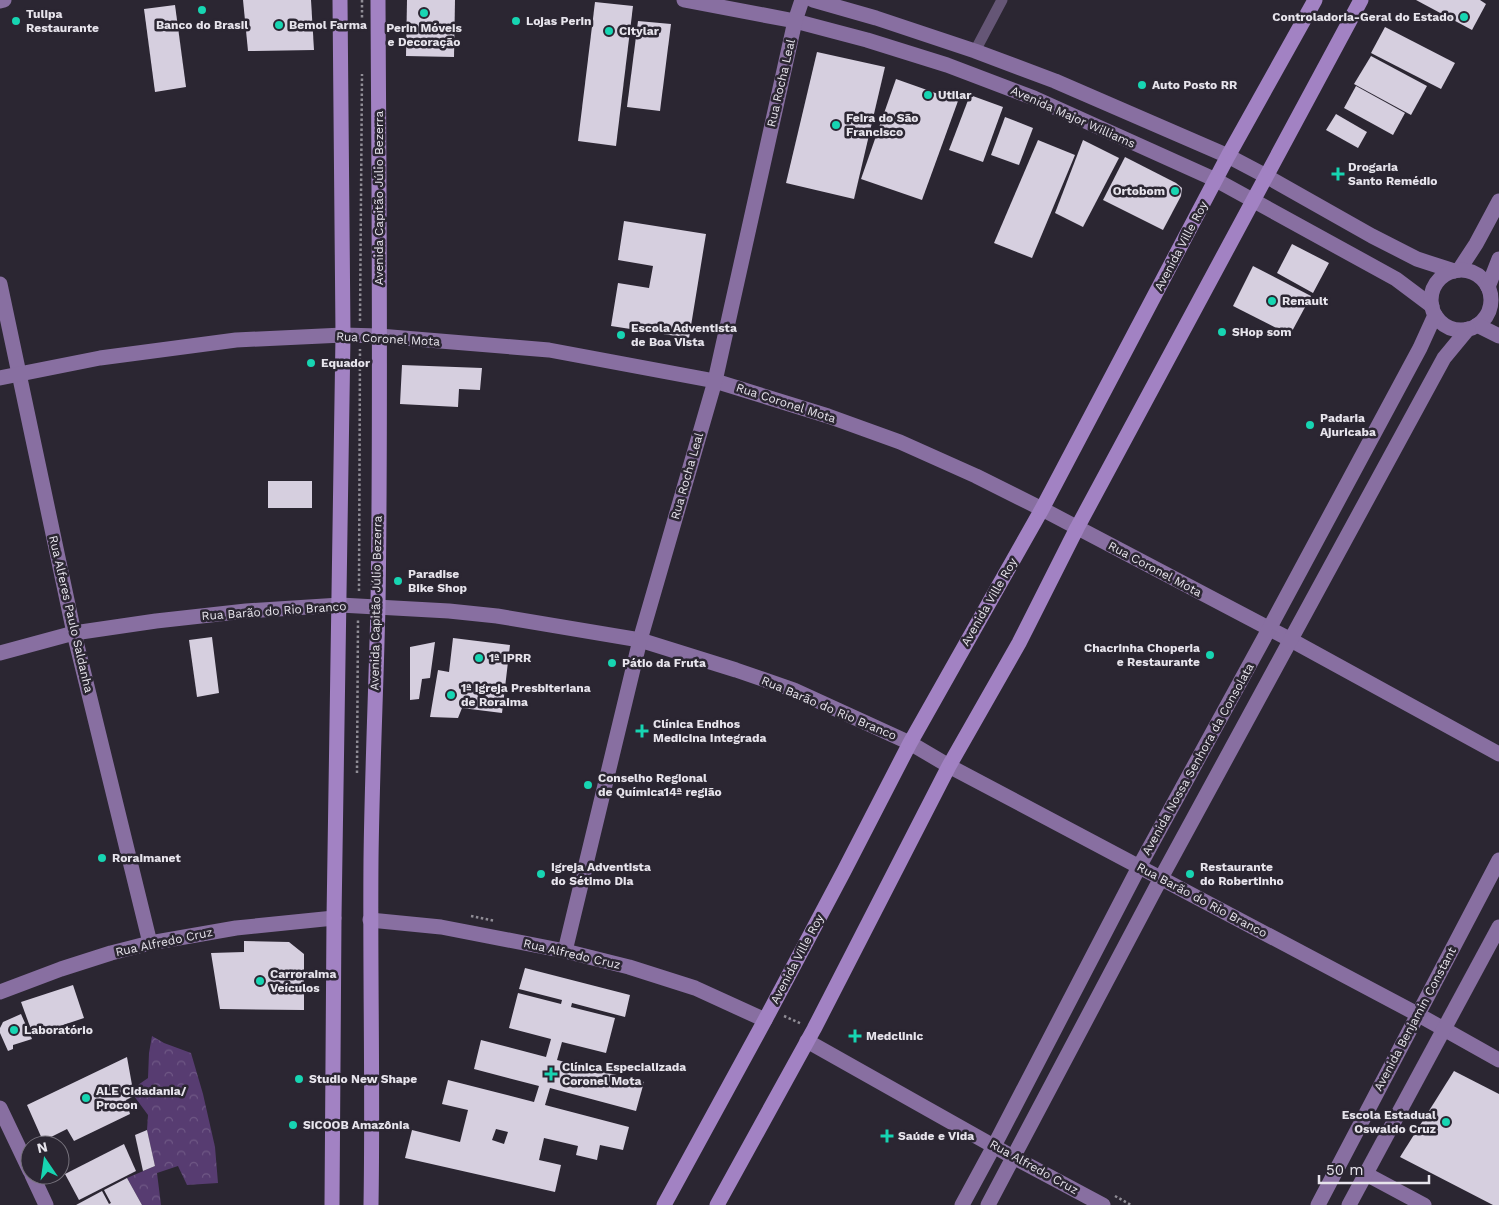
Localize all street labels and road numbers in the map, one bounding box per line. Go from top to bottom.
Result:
street label: Rua Rocha Leal [764,37,798,128]
street label: Avenida Major Williams [1008,83,1138,151]
street label: Avenida Capitão Júlio Bezerra [372,110,386,285]
street label: Avenida Ville Roy [1151,198,1211,293]
street label: Rua Coronel Mota [336,329,440,349]
street label: Rua Coronel Mota [734,380,838,426]
street label: Rua Rocha Leal [668,431,706,521]
street label: Avenida Capitão Júlio Bezerra [367,515,385,690]
street label: Rua Alferes Paulo Saldanha [46,534,96,694]
street label: Rua Coronel Mota [1106,538,1204,600]
street label: Avenida Ville Roy [958,555,1020,649]
street label: Rua Barão do Rio Branco [201,599,347,623]
street label: Avenida Nossa Senhora da Consolata [1139,660,1257,857]
street label: Rua Barão do Rio Branco [759,673,899,743]
street label: Rua Barão do Rio Branco [1135,860,1269,940]
street label: Avenida Ville Roy [767,911,827,1006]
street label: Rua Alfredo Cruz [114,925,214,959]
street label: Rua Alfredo Cruz [522,936,622,972]
street label: Avenida Benjamin Constant [1371,945,1459,1093]
street label: Rua Alfredo Cruz [987,1137,1081,1197]

